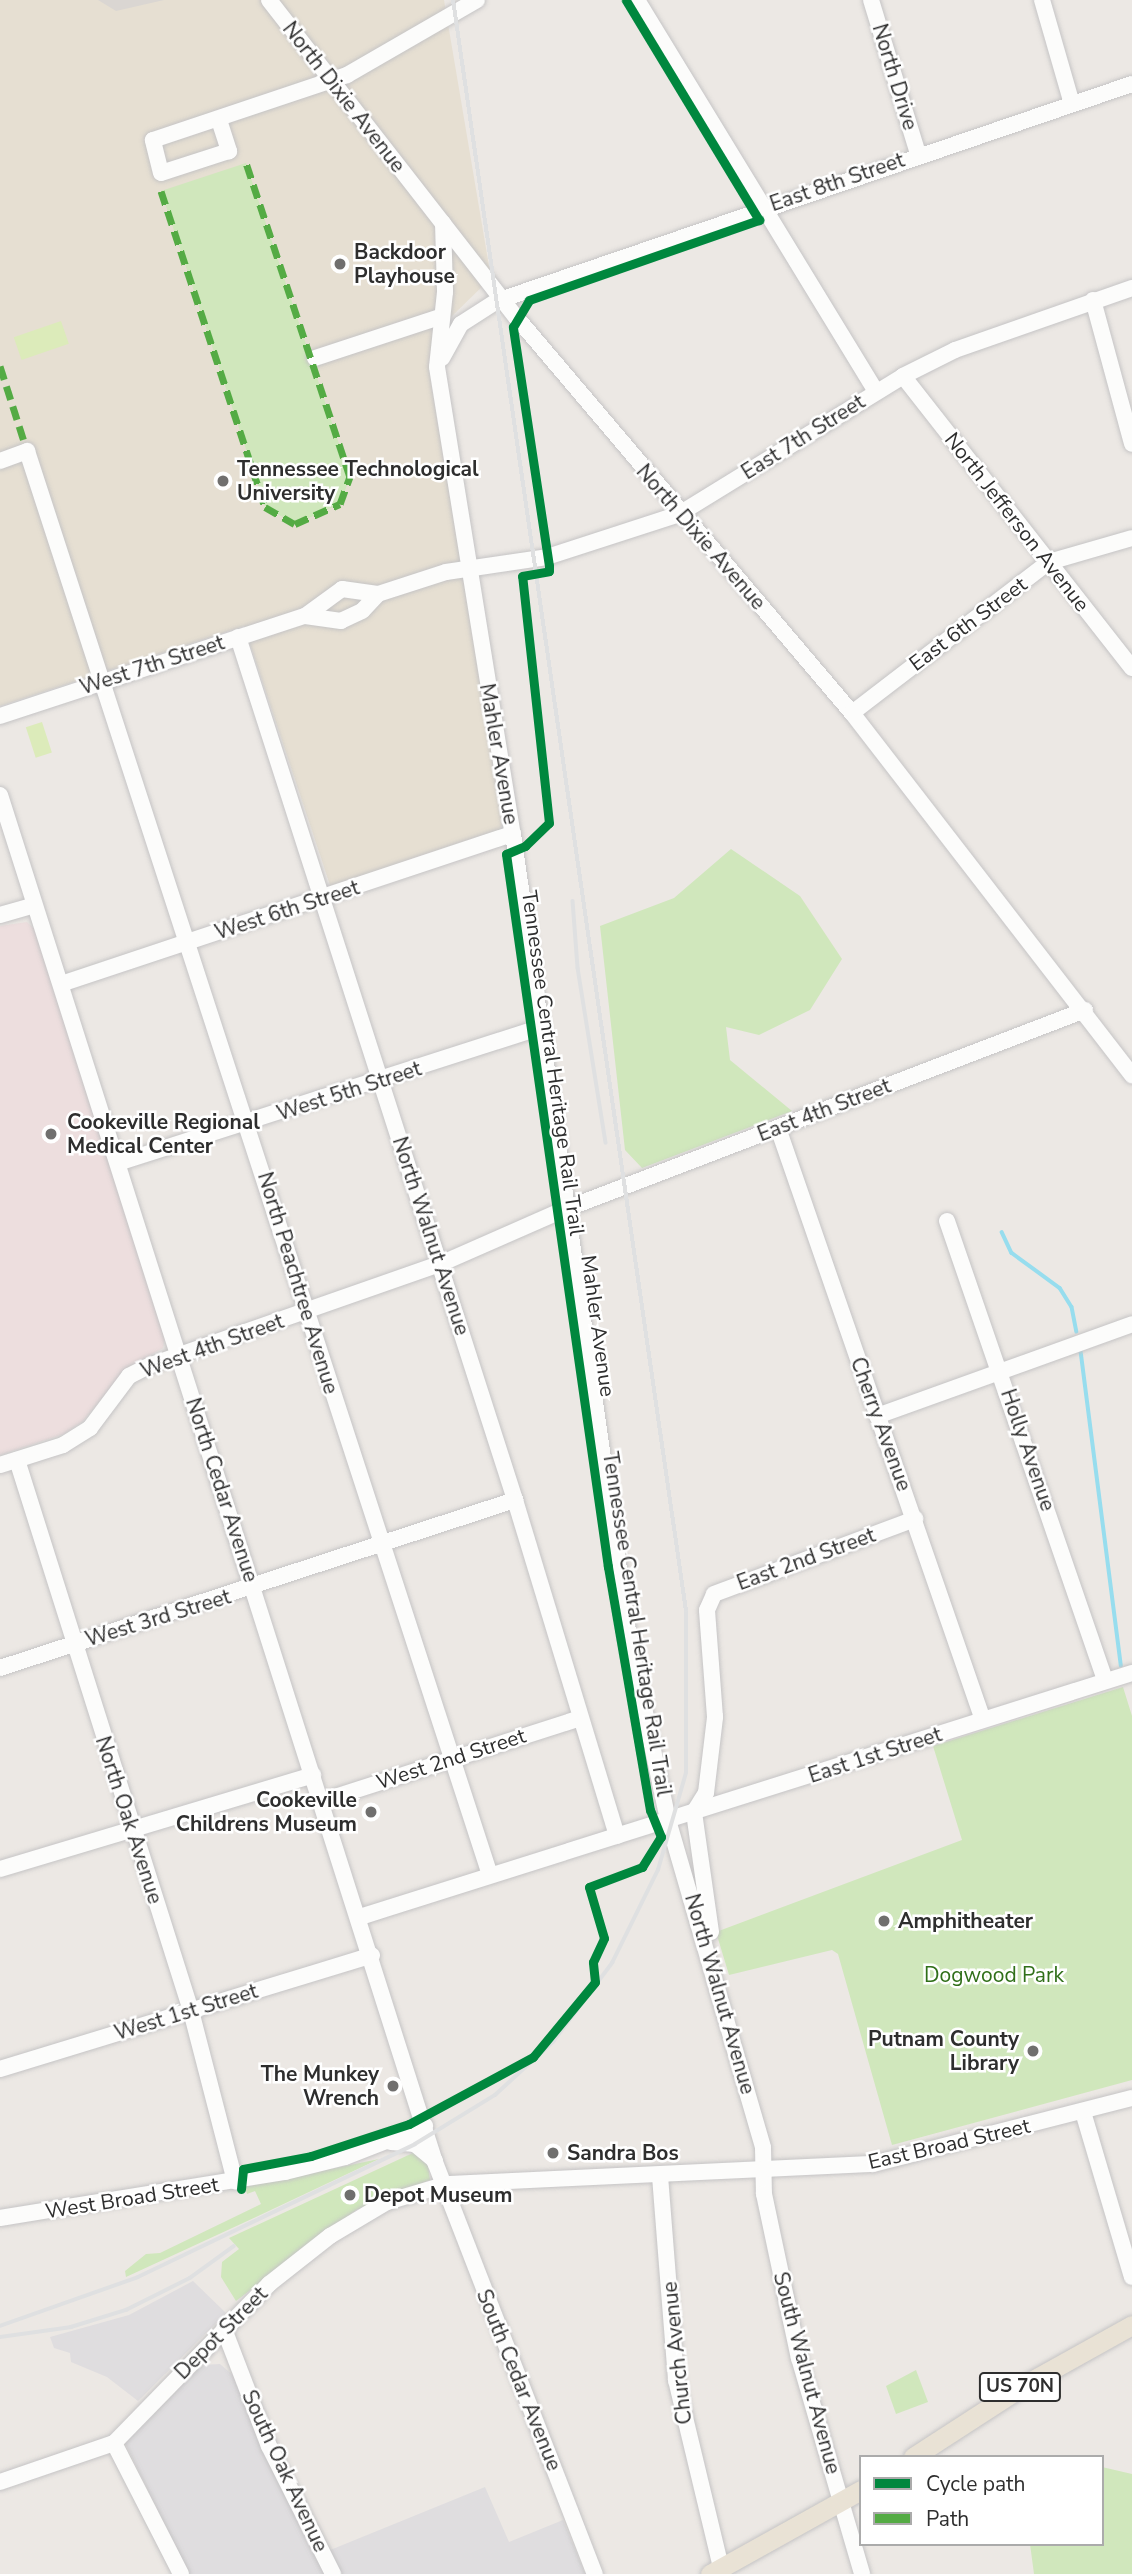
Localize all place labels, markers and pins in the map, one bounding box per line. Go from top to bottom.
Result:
place label: Backdoor Playhouse [354,239,455,289]
marker: Backdoor Playhouse [332,256,348,272]
place label: Tennessee Technological University [237,456,479,506]
marker: Tennessee Technological University [215,473,231,489]
place label: Cookeville Regional Medical Center [67,1109,260,1159]
marker: Cookeville Regional Medical Center [41,1124,61,1144]
place label: Cookeville Childrens Museum [176,1787,357,1837]
marker: Cookeville Childrens Museum [363,1804,379,1820]
place label: Amphitheater [898,1908,1033,1934]
marker: Amphitheater [876,1913,892,1929]
place label: Putnam County Library [868,2026,1019,2076]
marker: Putnam County Library [1025,2043,1041,2059]
place label: The Munkey Wrench [261,2061,379,2111]
marker: The Munkey Wrench [385,2078,401,2094]
place label: Sandra Bos [567,2140,679,2166]
marker: Sandra Bos [545,2145,561,2161]
place label: Depot Museum [364,2182,512,2208]
marker: Depot Museum [342,2187,358,2203]

